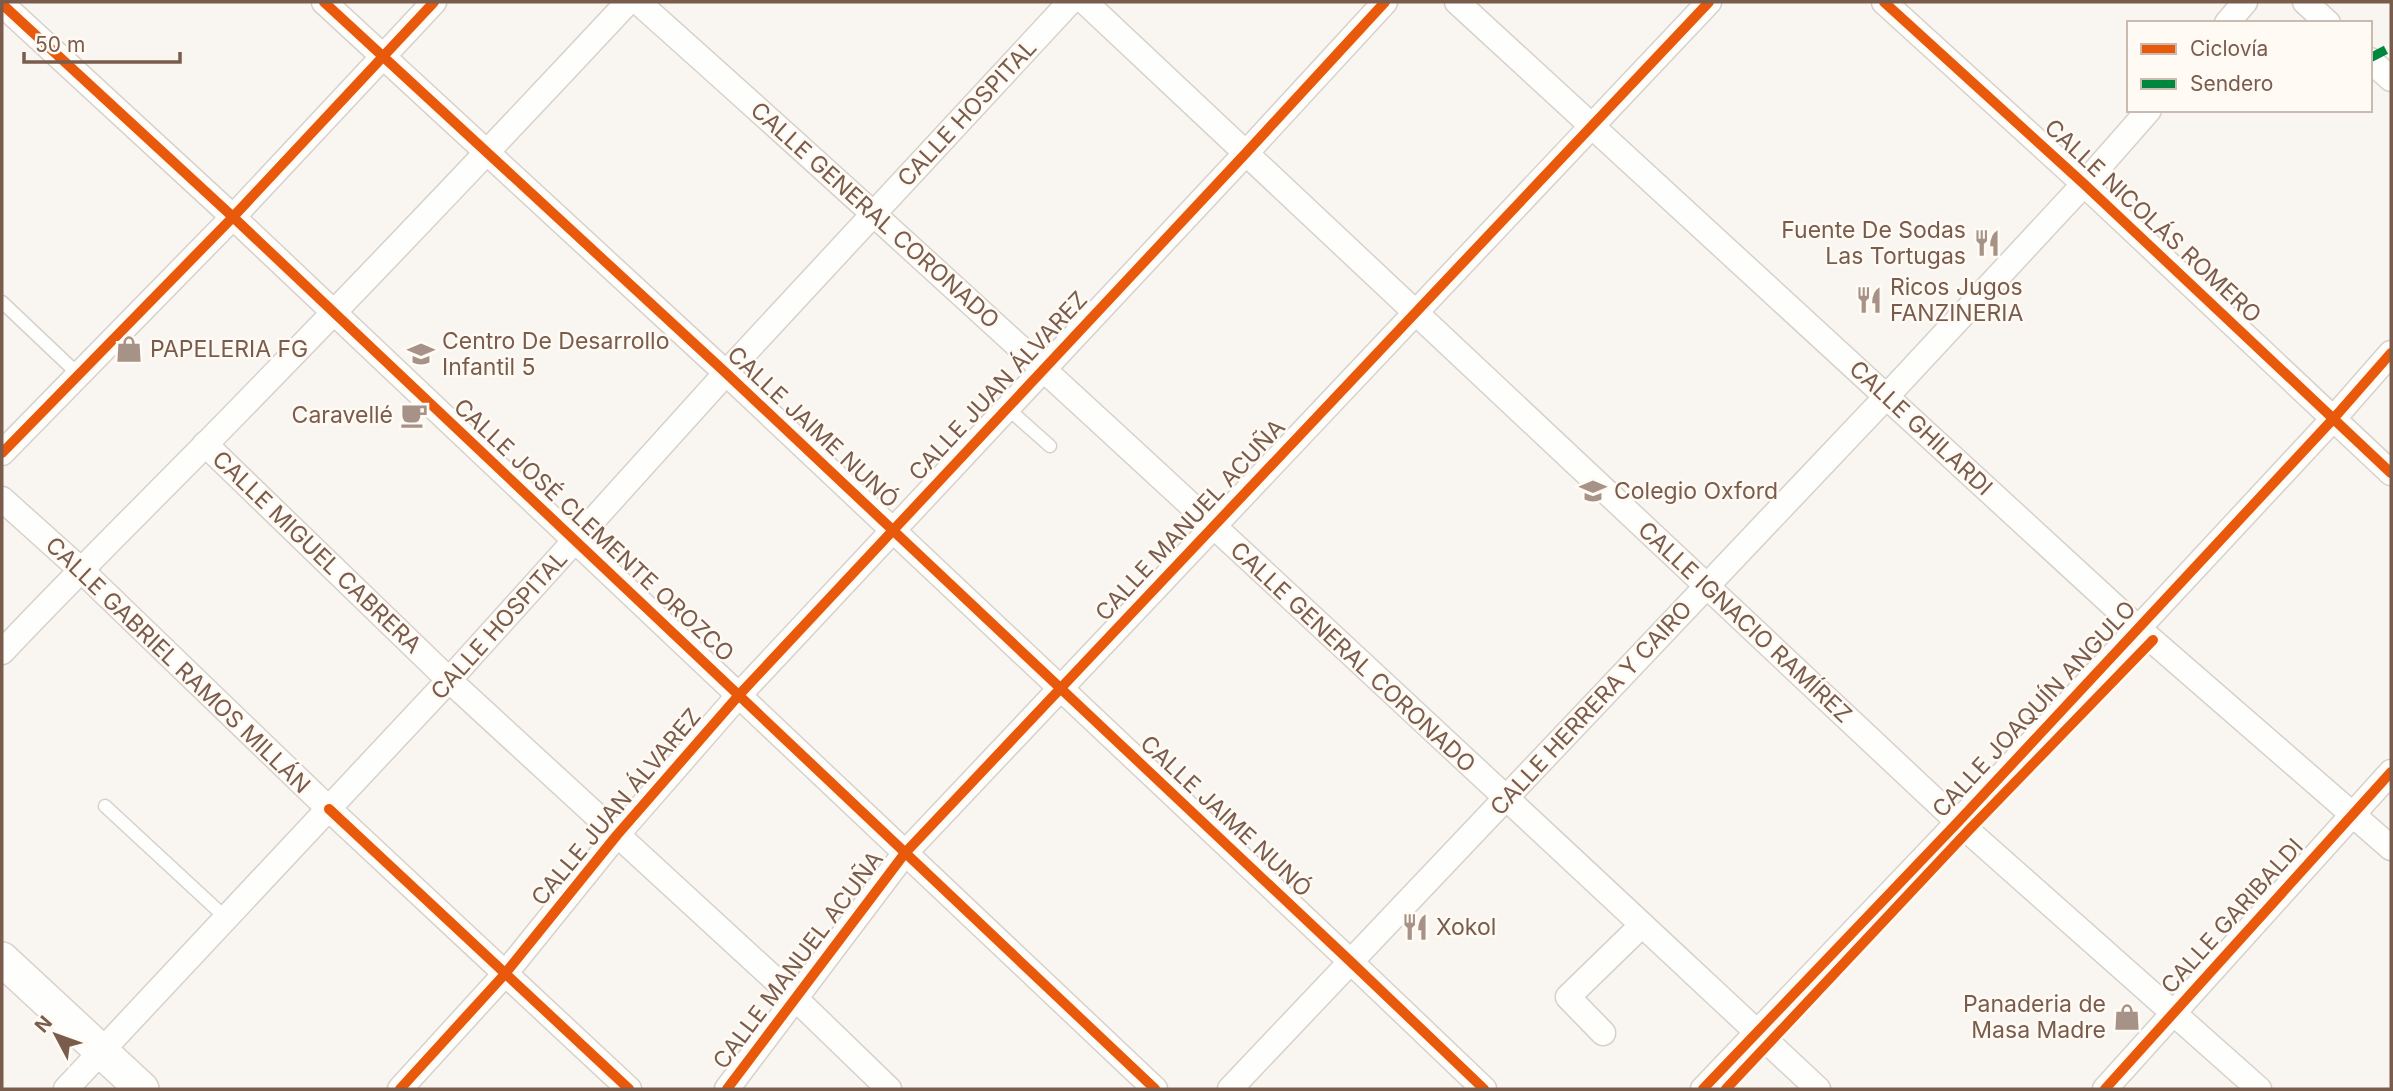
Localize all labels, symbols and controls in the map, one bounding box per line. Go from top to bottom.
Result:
scale bar [24,21,180,65]
legend [2127,21,2372,112]
text: 50 m [35,32,85,57]
street label: CALLE HOSPITAL [892,34,1042,192]
text: Ciclovía [2190,36,2268,61]
text: Sendero [2190,71,2273,96]
street label: CALLE GENERAL CORONADO [745,96,1005,334]
street label: CALLE NICOLÁS ROMERO [2039,113,2267,329]
place label: Fuente De Sodas Las Tortugas [1781,216,1966,270]
restaurant icon: Fuente De Sodas Las Tortugas [1972,228,2002,258]
place label: Ricos Jugos FANZINERIA [1890,273,2023,327]
restaurant icon: Ricos Jugos FANZINERIA [1854,285,1884,315]
street label: CALLE JUAN ÁLVAREZ [903,286,1093,486]
place label: Centro De Desarrollo Infantil 5 [442,327,669,381]
shop icon: PAPELERIA FG [114,334,144,364]
place label: PAPELERIA FG [150,335,308,363]
school or university icon: Centro De Desarrollo Infantil 5 [406,339,436,369]
street label: CALLE JAIME NUNÓ [722,340,904,514]
street label: CALLE GHILARDI [1844,355,1998,501]
street label: CALLE JOSÉ CLEMENTE OROZCO [448,393,740,667]
cafe icon: Caravellé [399,400,429,430]
place label: Caravellé [292,401,393,429]
street label: CALLE MANUEL ACUÑA [1089,413,1291,626]
street label: CALLE MIGUEL CABRERA [207,445,427,659]
school or university icon: Colegio Oxford [1578,476,1608,506]
place label: Colegio Oxford [1614,477,1778,505]
street label: CALLE IGNACIO RAMÍREZ [1632,516,1858,728]
street label: CALLE GABRIEL RAMOS MILLÁN [40,531,316,799]
street label: CALLE GENERAL CORONADO [1225,536,1481,778]
street label: CALLE HOSPITAL [425,545,573,705]
street label: CALLE HERRERA Y CAIRO [1484,595,1698,821]
street label: CALLE JOAQUÍN ANGULO [1926,595,2142,823]
street label: CALLE JUAN ÁLVAREZ [525,703,707,911]
street label: CALLE JAIME NUNÓ [1135,729,1317,903]
street label: CALLE GARIBALDI [2155,833,2309,999]
street label: CALLE MANUEL ACUÑA [707,846,889,1074]
restaurant icon: Xokol [1400,912,1430,942]
place label: Xokol [1436,913,1496,941]
place label: Panaderia de Masa Madre [1963,990,2106,1044]
north arrow [21,1000,91,1070]
shop icon: Panaderia de Masa Madre [2112,1002,2142,1032]
text: N [30,1011,57,1037]

